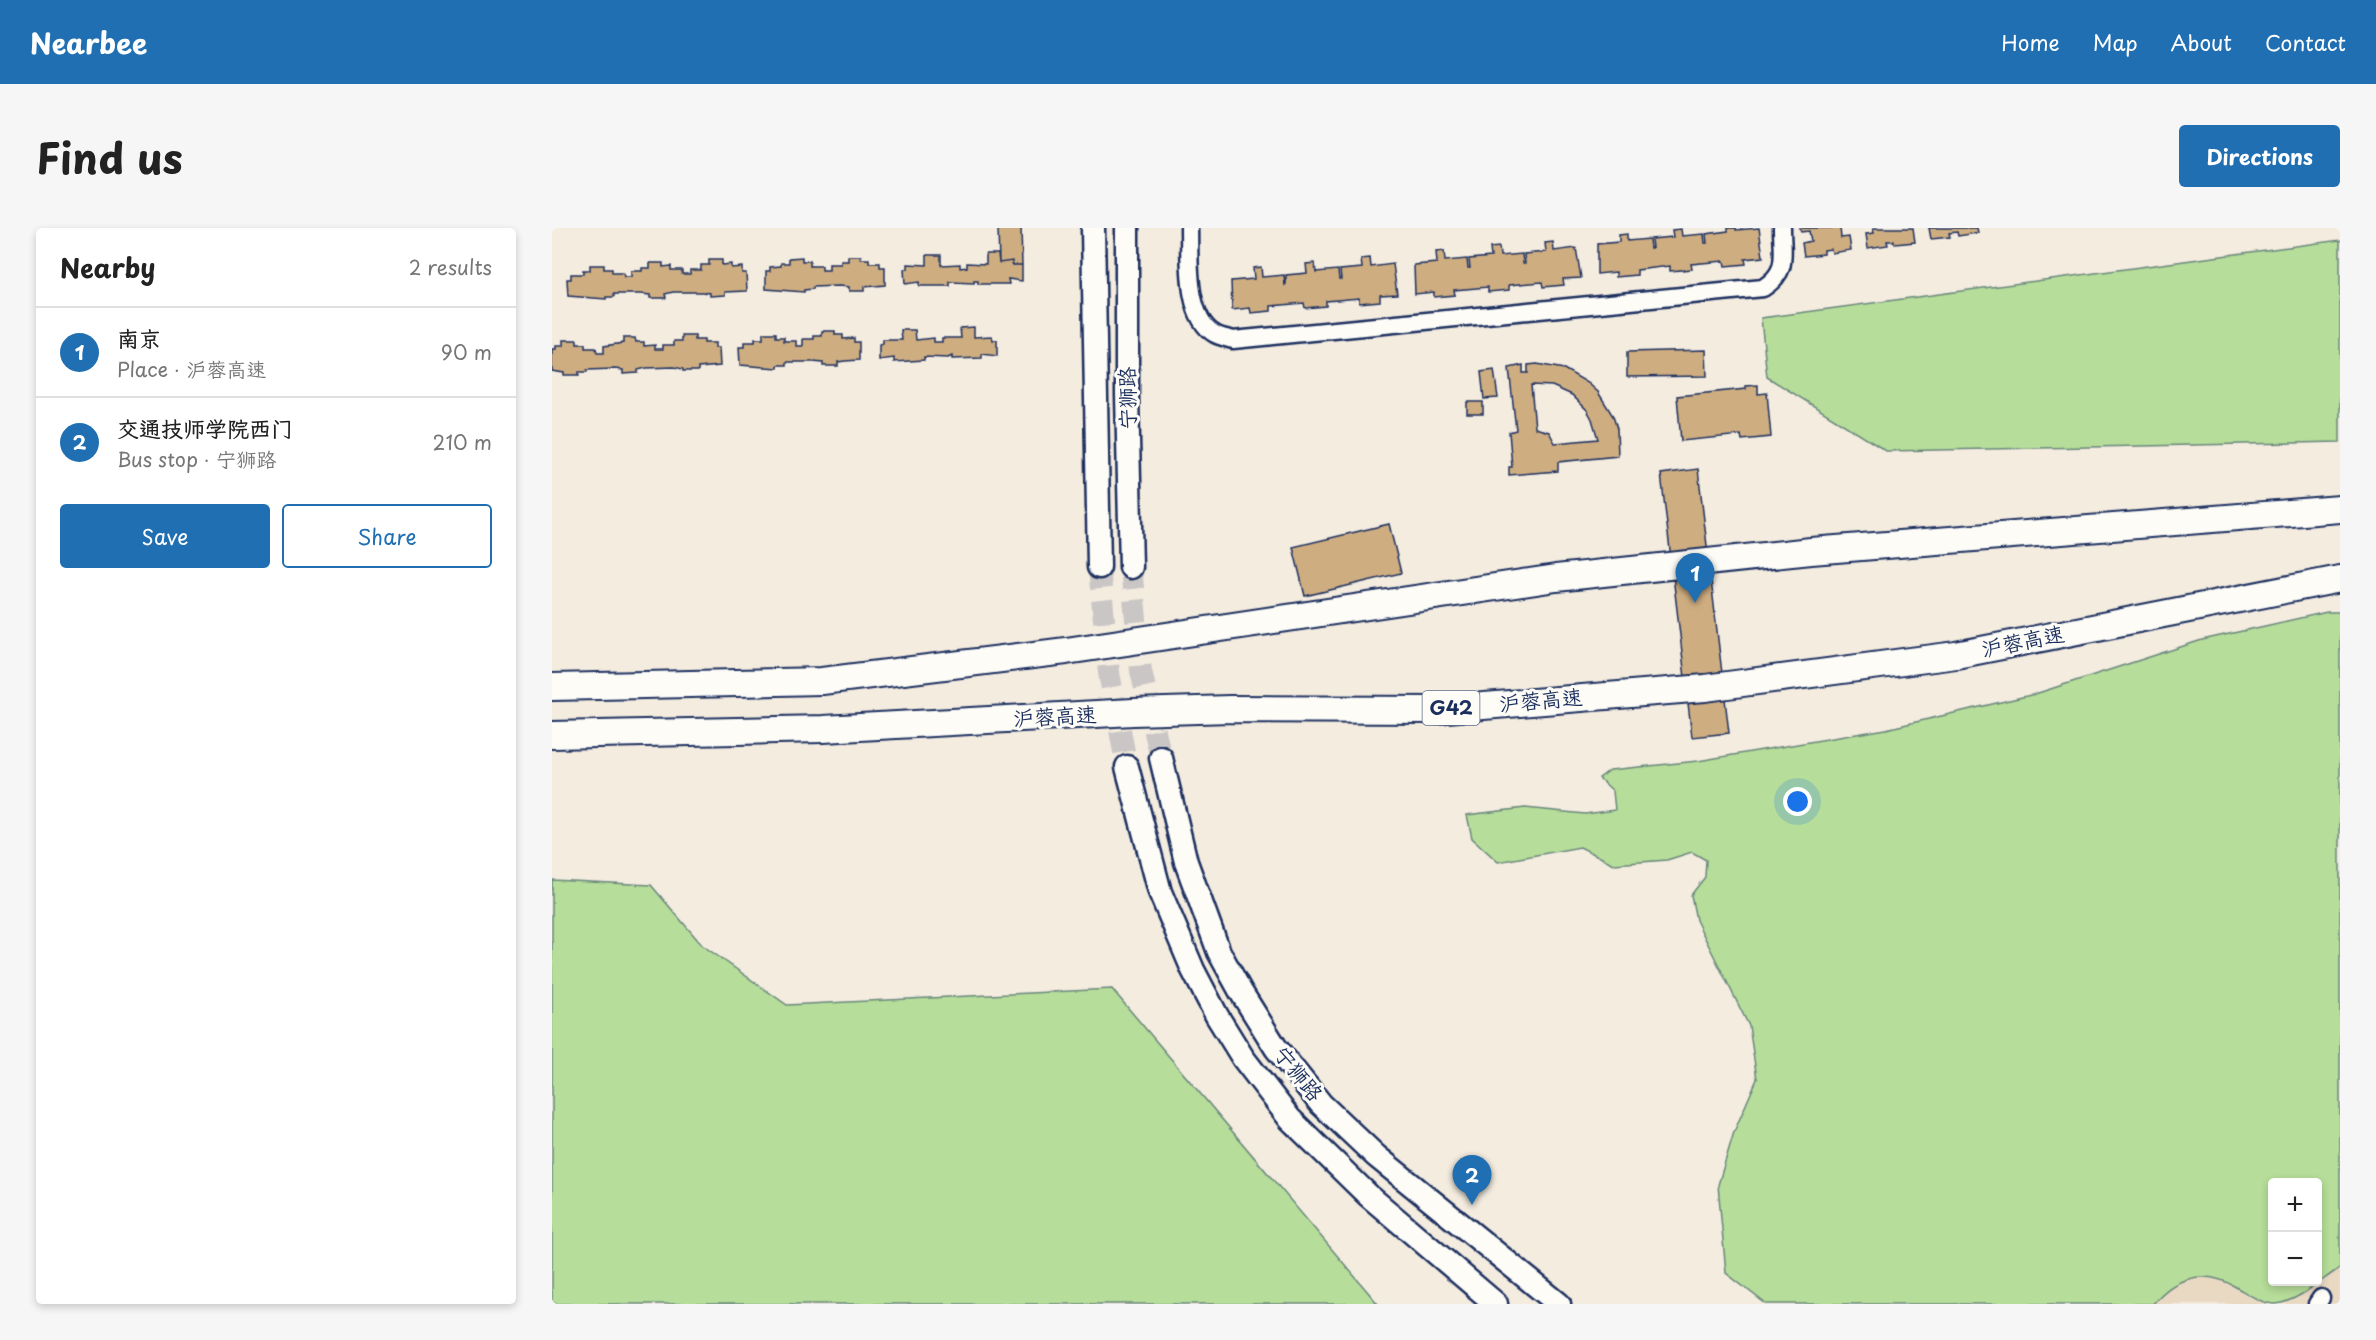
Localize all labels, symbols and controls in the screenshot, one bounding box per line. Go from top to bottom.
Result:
text: Nearbee [30,21,147,64]
text: Home [2001,26,2060,58]
text: Map [2093,26,2138,58]
text: About [2171,26,2232,58]
text: Contact [2265,26,2346,58]
text: Find us [36,125,183,188]
button: Directions [2179,125,2340,187]
text: Nearby [60,248,155,287]
text: 2 results [409,252,492,282]
text: 南京 [117,321,161,354]
text: 1 [75,337,84,367]
text: 90 m [441,337,492,367]
text: Place · 沪蓉高速 [117,354,267,384]
street label: 宁狮路 [1109,366,1143,430]
text: 交通技师学院西门 [117,411,293,444]
text: 2 [72,427,87,457]
text: 210 m [433,427,492,457]
text: Bus stop · 宁狮路 [117,444,276,474]
button: Save [60,504,270,568]
button: Share [282,504,492,568]
pin: 1 [1676,554,1714,603]
street label: 沪蓉高速 [1978,616,2067,664]
street label: 沪蓉高速 [1498,679,1584,719]
road number: G42 [1422,691,1480,725]
street label: 沪蓉高速 [1012,697,1098,733]
your location [1783,787,1812,816]
street label: 宁狮路 [1267,1038,1332,1107]
pin: 2 [1452,1156,1492,1205]
map controls [2268,1178,2322,1286]
button: + [2268,1178,2322,1232]
button: − [2268,1232,2322,1286]

